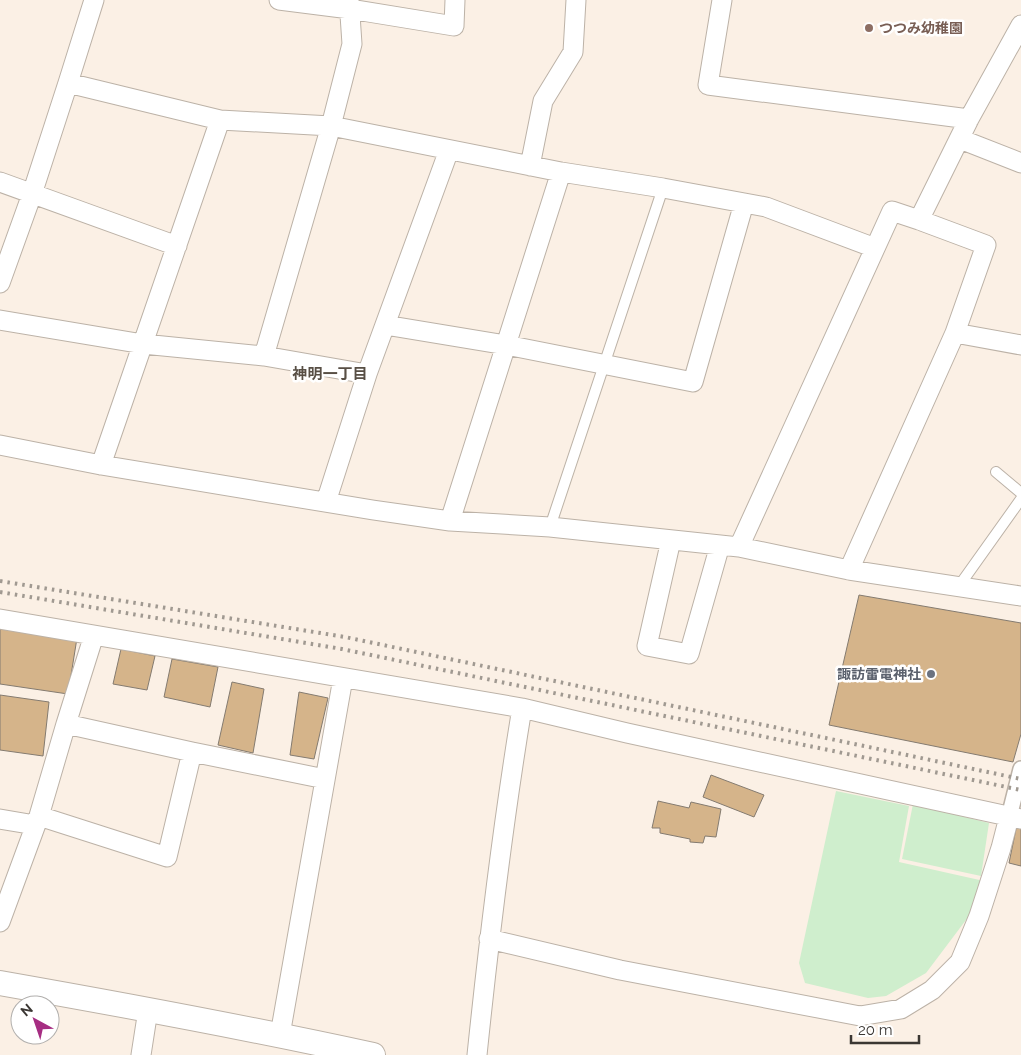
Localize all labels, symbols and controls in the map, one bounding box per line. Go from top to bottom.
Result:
place label: つつみ幼稚園 [879,20,963,36]
marker: つつみ幼稚園 [863,22,875,34]
district label: 神明一丁目 [291,365,368,383]
place label: 諏訪雷電神社 [837,666,921,682]
marker: 諏訪雷電神社 [925,668,937,680]
north arrow [10,995,60,1045]
text: N [17,1000,36,1020]
scale bar [851,1012,918,1044]
text: 20 m [858,1021,893,1039]

